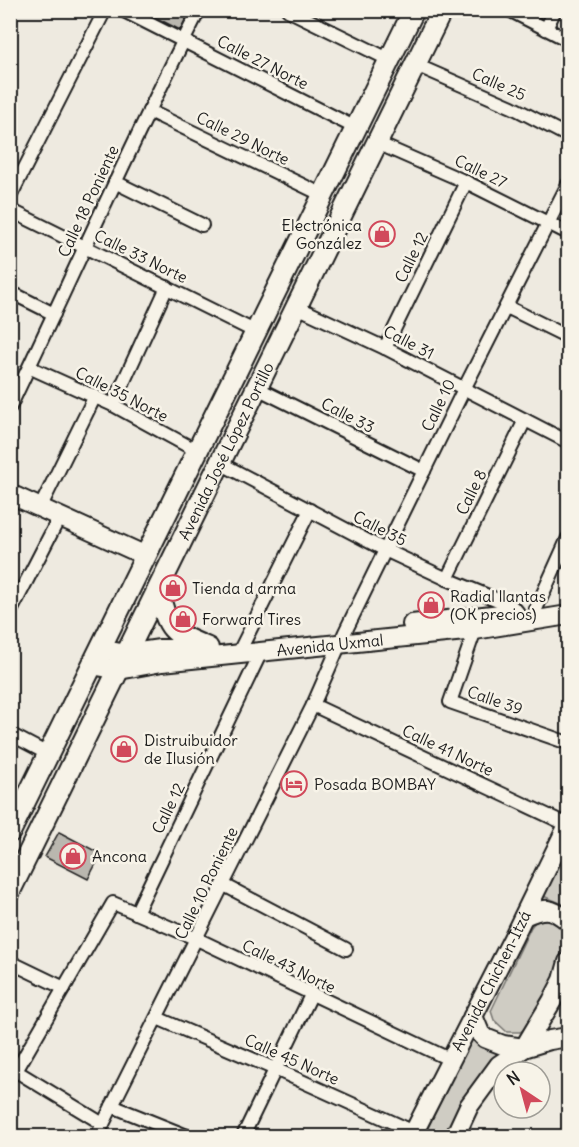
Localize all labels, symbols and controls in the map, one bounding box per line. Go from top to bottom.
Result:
street label: Calle 27 Norte [214,30,312,94]
street label: Calle 25 [469,63,529,105]
street label: Calle 29 Norte [193,107,293,169]
street label: Calle 18 Poniente [53,142,123,260]
street label: Calle 27 [452,150,511,192]
place label: Electrónica González [281,215,362,253]
shop icon: Electrónica González [367,219,397,249]
street label: Calle 33 Norte [91,225,191,287]
street label: Calle 12 [390,228,432,286]
street label: Calle 31 [380,321,438,363]
street label: Avenida José López Portillo [174,359,278,543]
street label: Calle 35 Norte [72,362,172,426]
street label: Calle 10 [417,375,459,435]
street label: Calle 33 [318,393,378,437]
street label: Calle 8 [451,466,491,518]
street label: Calle 35 [350,506,410,550]
shop icon: Tienda d arma [158,573,188,603]
place label: Tienda d arma [192,578,296,598]
place label: Radial llantas (OK precios) [450,586,546,624]
shop icon: Radial llantas (OK precios) [416,590,446,620]
shop icon: Forward Tires [168,604,198,634]
place label: Forward Tires [202,609,301,629]
street label: Avenida Uxmal [276,629,384,660]
street label: Calle 39 [465,681,525,719]
street label: Calle 41 Norte [399,720,497,780]
place label: Distruibuidor de Ilusión [144,730,238,768]
shop icon: Distruibuidor de Ilusión [109,734,139,764]
hotel icon: Posada BOMBAY [279,769,309,799]
place label: Posada BOMBAY [314,774,436,794]
street label: Calle 12 [147,779,189,837]
street label: Calle 10 Poniente [170,824,242,942]
shop icon: Ancona [58,841,88,871]
place label: Ancona [92,846,147,866]
street label: Avenida Chichen-Itzá [447,907,535,1055]
street label: Calle 43 Norte [239,935,339,997]
street label: Calle 45 Norte [241,1029,343,1089]
north arrow [492,1060,552,1120]
text: N [503,1067,524,1089]

